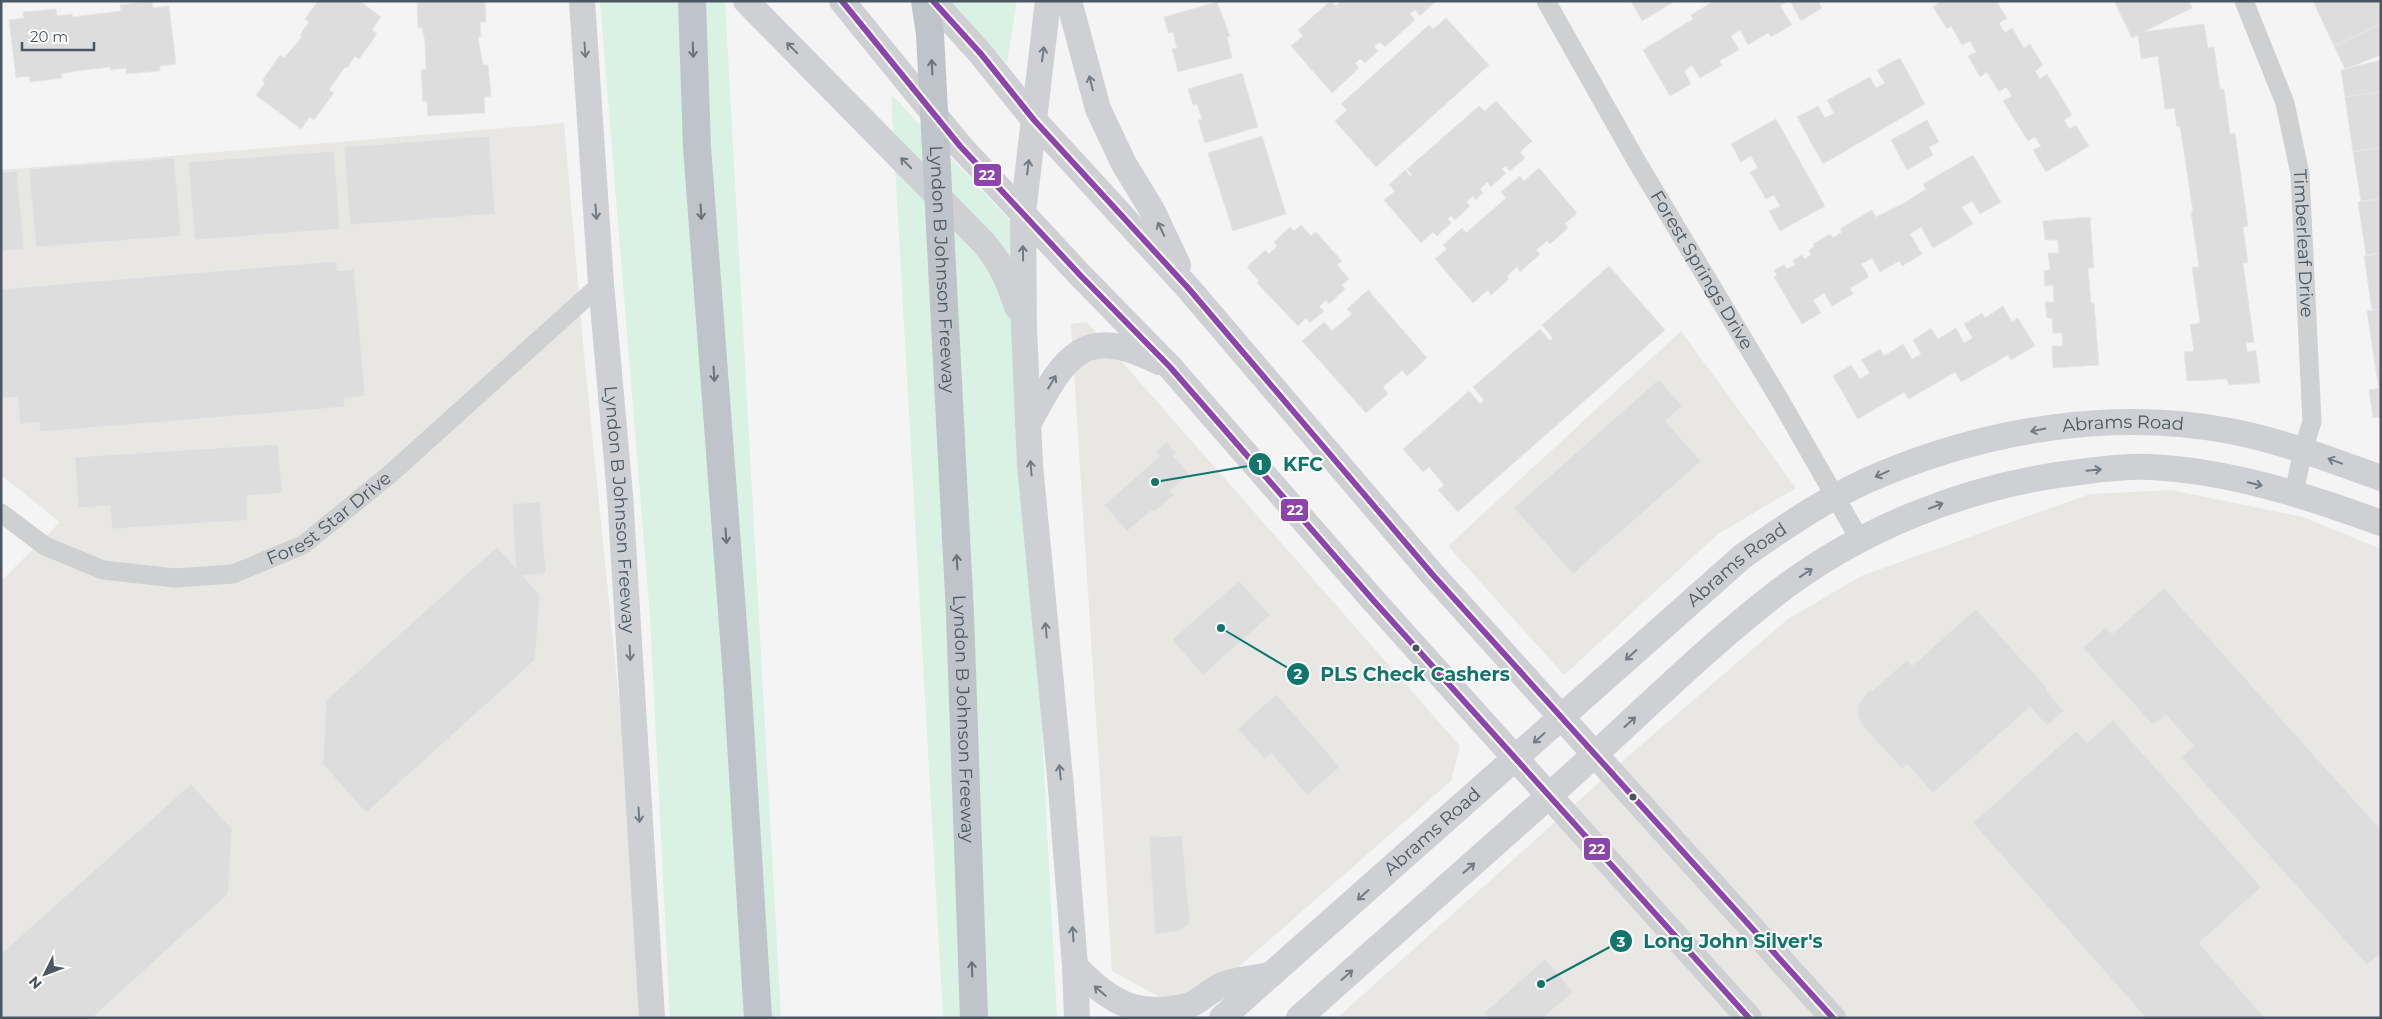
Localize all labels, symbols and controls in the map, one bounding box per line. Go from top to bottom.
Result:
scale bar [22,20,95,52]
text: 20 m [30,27,68,46]
one-way arrow [786,41,798,54]
one-way arrow [581,42,590,58]
one-way arrow [689,42,698,58]
one-way arrow [1038,47,1048,63]
one-way arrow [927,60,936,76]
one-way arrow [1086,75,1096,91]
street label: Lyndon B Johnson Freeway [925,145,960,394]
one-way arrow [900,157,912,170]
one-way arrow [1023,159,1033,175]
line badge: 22 [973,163,1002,187]
text: 22 [979,166,995,184]
street label: Timberleaf Drive [2289,169,2318,318]
street label: Forest Springs Drive [1646,187,1758,354]
one-way arrow [592,204,601,220]
one-way arrow [697,204,706,220]
one-way arrow [1156,222,1165,237]
one-way arrow [1019,246,1028,262]
one-way arrow [709,366,718,382]
one-way arrow [1047,376,1057,390]
street label: Lyndon B Johnson Freeway [599,385,639,634]
street label: Abrams Road [2061,411,2185,437]
one-way arrow [2030,426,2046,435]
callout: KFC [1248,447,1332,481]
text: KFC [1283,453,1323,476]
text: 1 [1257,455,1263,474]
one-way arrow [2328,456,2343,465]
one-way arrow [1026,460,1035,476]
one-way arrow [2086,465,2102,475]
street label: Forest Star Drive [263,467,396,570]
one-way arrow [1875,470,1890,480]
one-way arrow [2247,480,2263,489]
line badge: 22 [1280,498,1309,522]
text: 22 [1287,501,1303,519]
one-way arrow [1928,501,1943,510]
street label: Abrams Road [1682,518,1791,612]
one-way arrow [721,528,731,544]
one-way arrow [953,554,962,570]
one-way arrow [1798,568,1812,578]
street label: Lyndon B Johnson Freeway [948,594,979,843]
one-way arrow [1041,622,1051,638]
unlabelled marker [1411,643,1421,653]
one-way arrow [625,645,634,661]
one-way arrow [1624,649,1637,661]
callout: PLS Check Cashers [1285,657,1520,691]
text: PLS Check Cashers [1320,663,1510,686]
text: 2 [1294,664,1303,683]
one-way arrow [1624,716,1637,727]
one-way arrow [1533,732,1546,744]
one-way arrow [1055,764,1064,780]
street label: Abrams Road [1379,783,1485,880]
unlabelled marker [1628,792,1638,802]
one-way arrow [635,807,644,823]
line badge: 22 [1583,837,1611,861]
text: 22 [1589,840,1605,858]
one-way arrow [1462,862,1475,873]
one-way arrow [1356,889,1369,901]
callout: Long John Silver's [1608,924,1833,958]
one-way arrow [1068,926,1077,942]
text: Long John Silver's [1643,930,1823,953]
text: 3 [1616,932,1626,951]
north arrow [20,949,70,999]
one-way arrow [968,961,977,977]
one-way arrow [1341,969,1354,981]
text: N [25,972,46,993]
one-way arrow [1094,986,1107,997]

